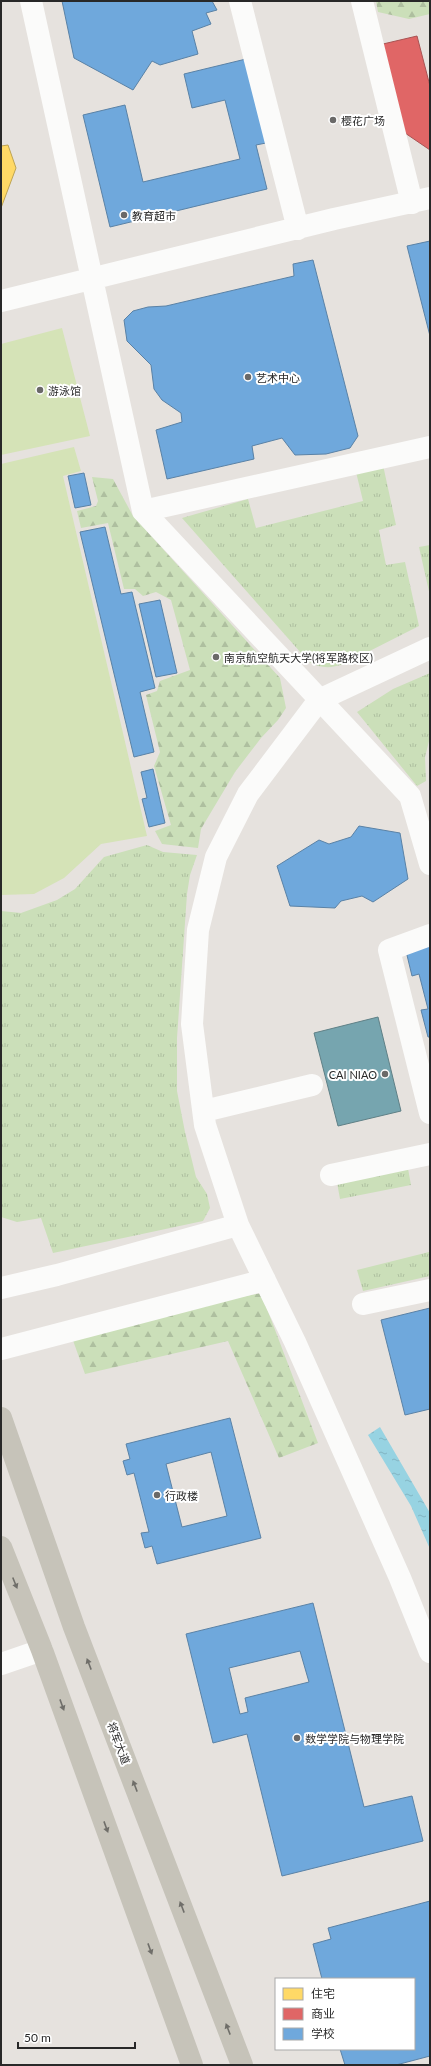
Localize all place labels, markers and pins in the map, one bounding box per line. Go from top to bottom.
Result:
place label: 樱花广场 [341,114,385,127]
marker: 樱花广场 [328,115,338,125]
place label: 教育超市 [132,209,176,222]
marker: 教育超市 [119,210,129,220]
place label: 艺术中心 [256,371,300,384]
marker: 艺术中心 [243,372,253,382]
place label: 游泳馆 [48,384,81,397]
marker: 游泳馆 [35,385,45,395]
place label: 南京航空航天大学(将军路校区) [224,651,373,664]
marker: 南京航空航天大学(将军路校区) [211,652,221,662]
place label: CAI NIAO [329,1068,377,1081]
marker: CAI NIAO [380,1069,390,1079]
place label: 行政楼 [165,1489,198,1502]
marker: 行政楼 [152,1490,162,1500]
place label: 数学学院与物理学院 [305,1732,404,1745]
marker: 数学学院与物理学院 [292,1733,302,1743]

